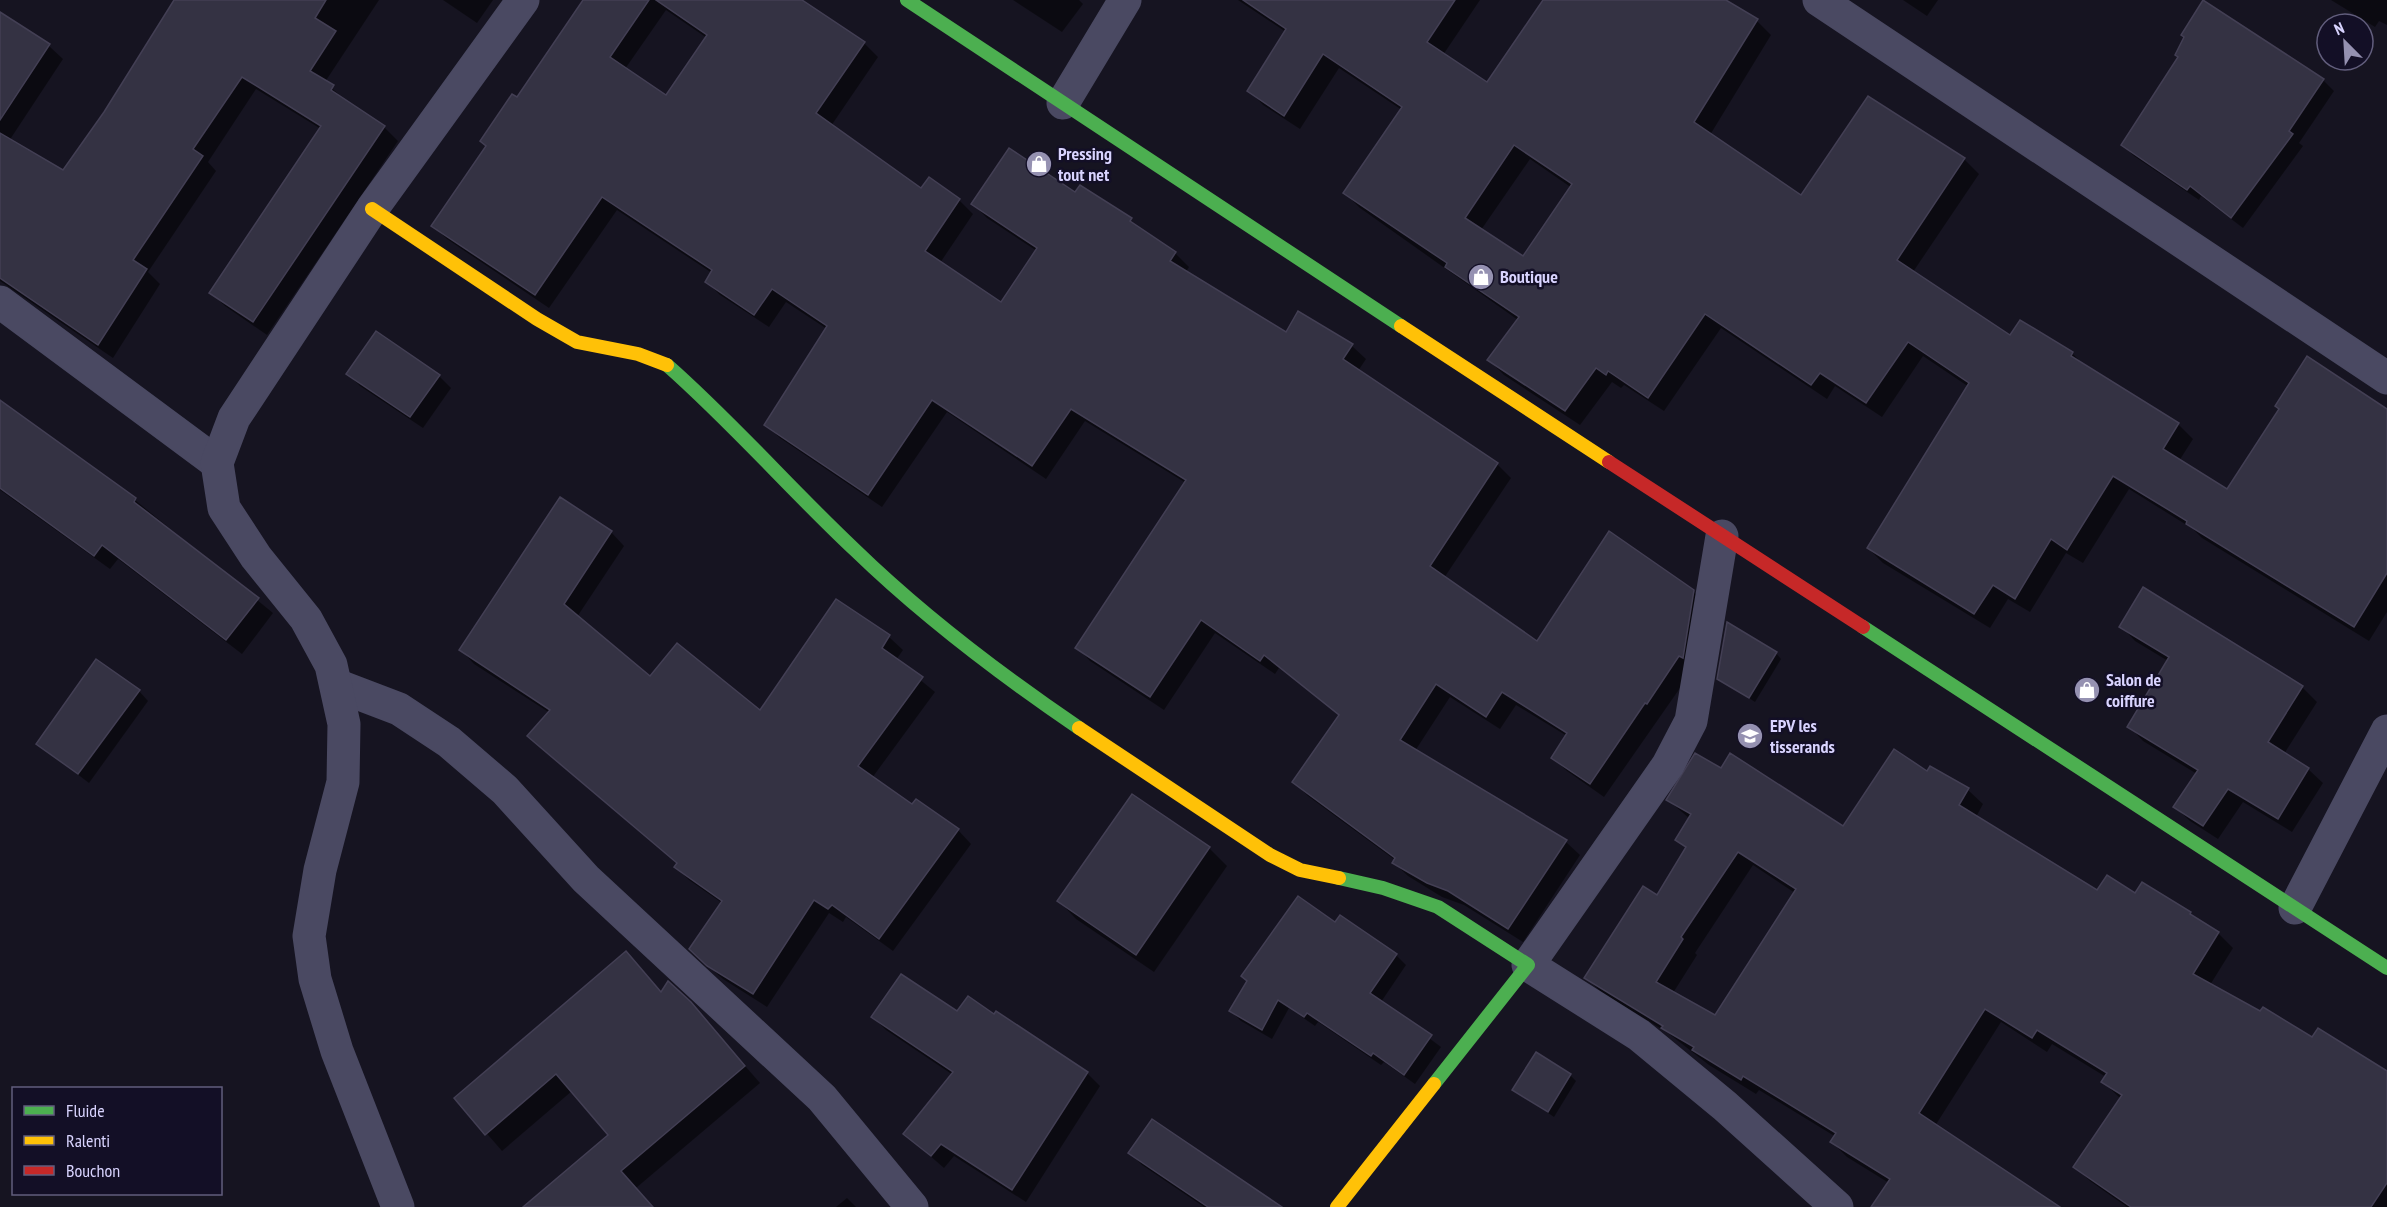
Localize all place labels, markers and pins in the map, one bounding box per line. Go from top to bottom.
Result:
place label: Pressing tout net [1058,142,1112,186]
shop icon: Pressing tout net [1024,149,1054,179]
shop icon: Boutique [1466,262,1496,292]
place label: Boutique [1500,265,1558,288]
place label: Salon de coiffure [2106,668,2162,712]
shop icon: Salon de coiffure [2072,675,2102,705]
place label: EPV les tisserands [1770,714,1835,758]
school or university icon: EPV les tisserands [1735,721,1765,751]

